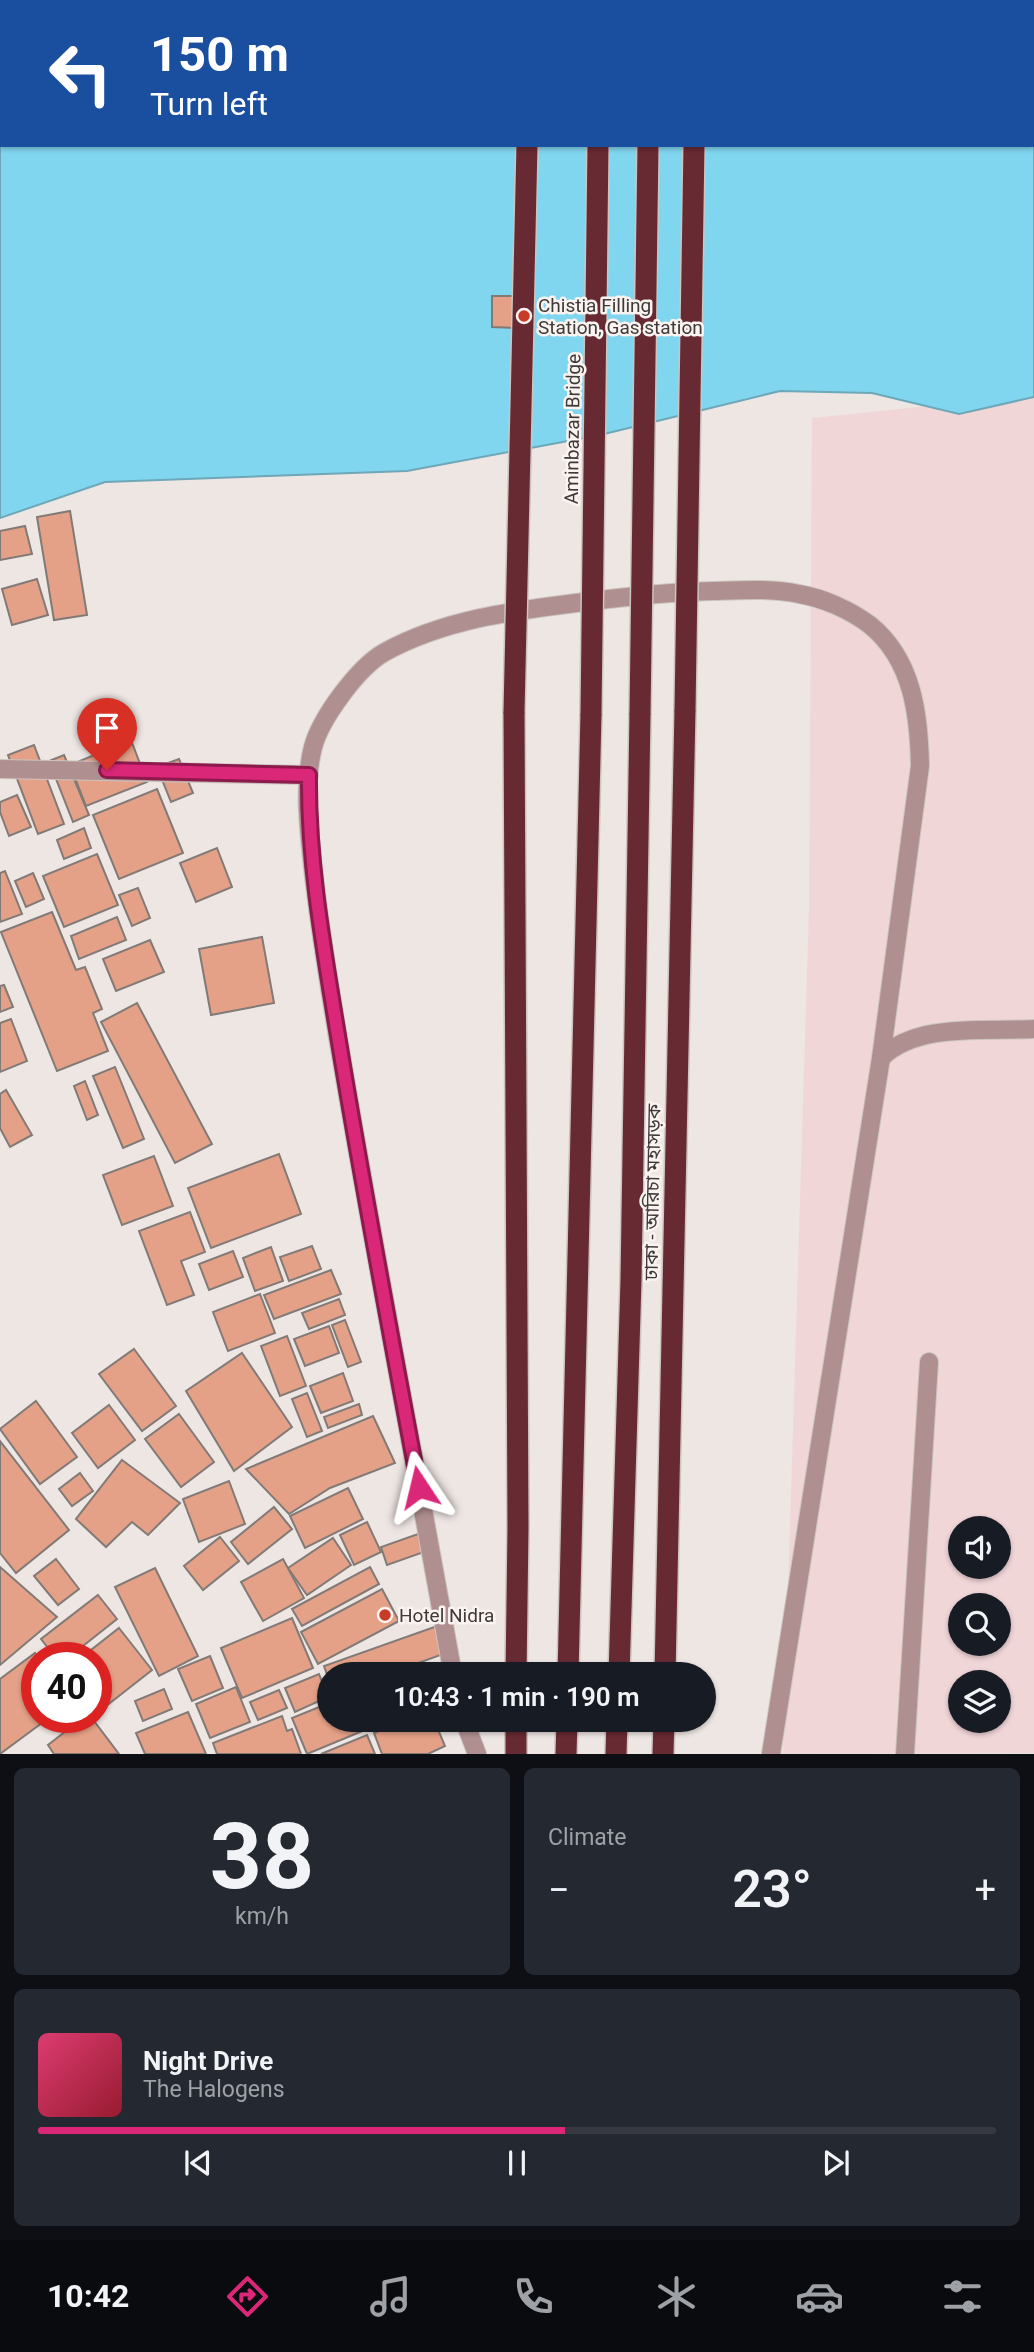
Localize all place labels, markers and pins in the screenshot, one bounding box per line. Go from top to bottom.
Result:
place label: Chistia Filling Station, Gas station [538,294,703,339]
marker: Chistia Filling Station, Gas station [516,308,532,324]
pin [77,698,137,770]
place label: Hotel Nidra [399,1604,494,1627]
marker: Hotel Nidra [377,1607,393,1623]

